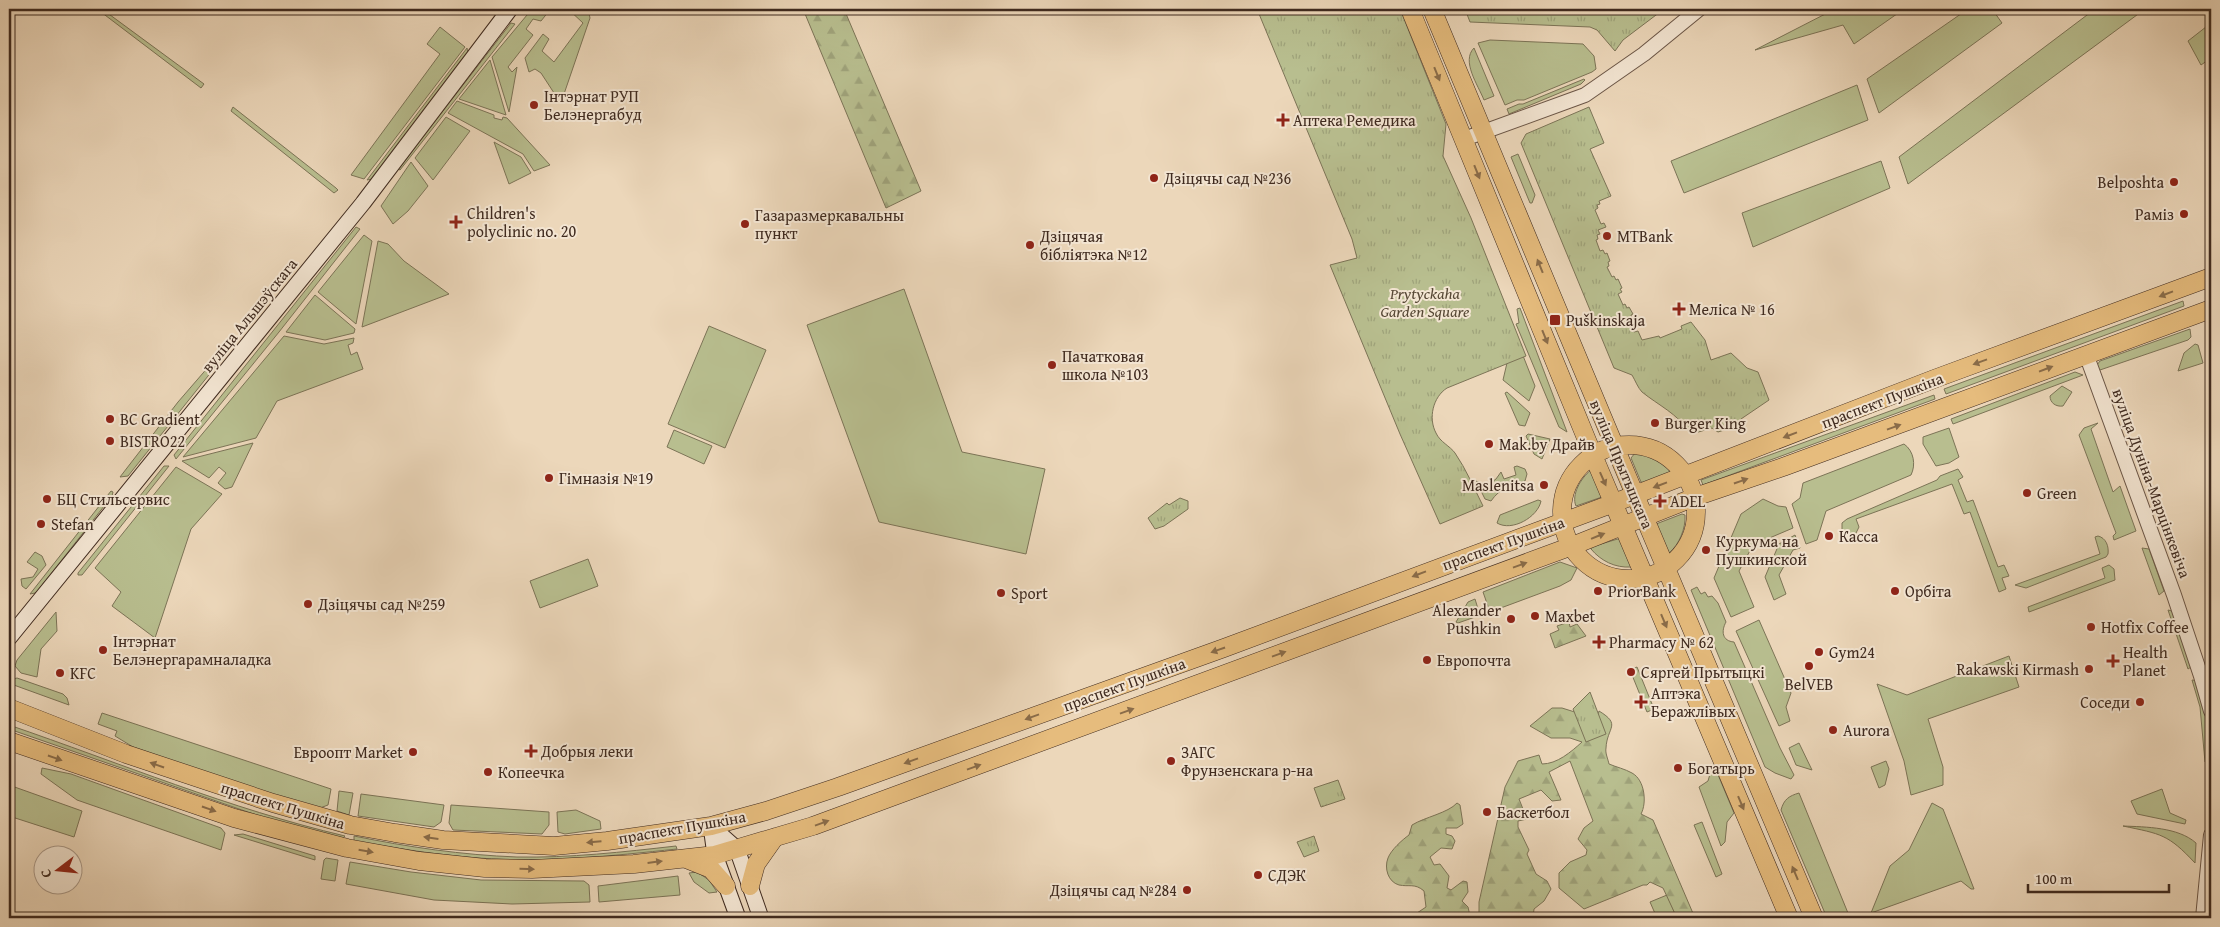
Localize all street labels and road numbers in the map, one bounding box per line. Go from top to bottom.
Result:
street label: вуліца Альшэўскага [195,252,303,377]
street label: праспект Пушкіна [1818,366,1947,434]
street label: вуліца Дуніна-Марцінкевіча [2107,385,2198,581]
street label: вуліца Прытыцкага [1584,396,1660,533]
street label: праспект Пушкіна [1438,510,1568,576]
street label: праспект Пушкіна [1059,651,1189,717]
street label: праспект Пушкіна [218,775,348,835]
street label: праспект Пушкіна [616,804,748,850]

